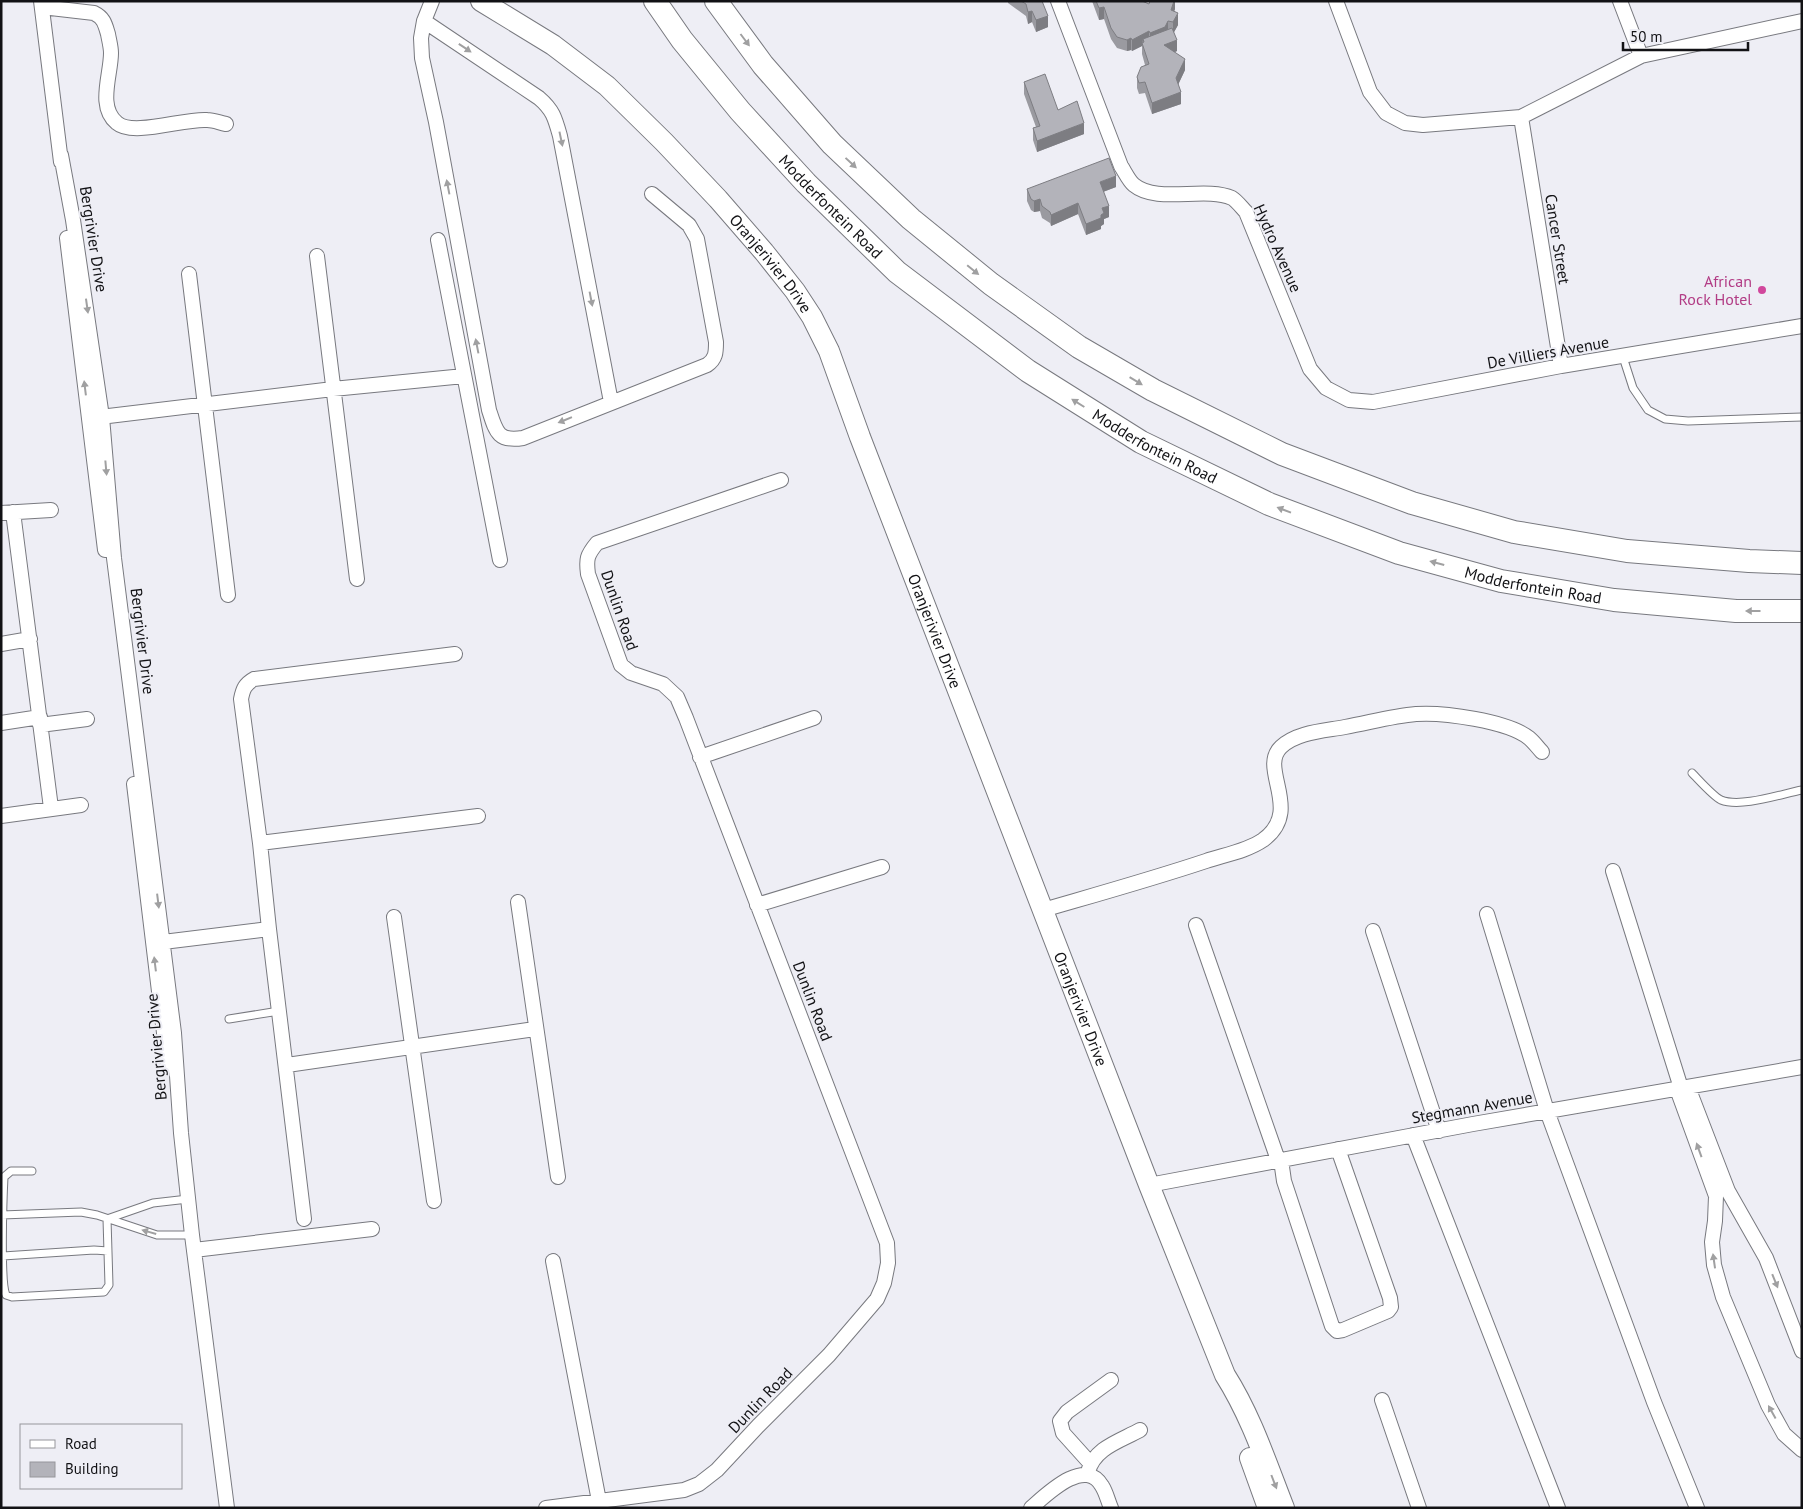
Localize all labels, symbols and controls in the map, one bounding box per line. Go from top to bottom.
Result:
scale bar [1623,20,1748,52]
text: 50 m [1630,27,1663,46]
one-way arrow [739,33,750,46]
one-way arrow [458,43,472,53]
one-way arrow [557,132,565,148]
street label: Modderfontein Road [775,150,887,263]
one-way arrow [845,157,857,169]
one-way arrow [443,178,451,194]
street label: Bergrivier Drive [76,185,112,293]
street label: Cancer Street [1541,192,1575,286]
street label: Hydro Avenue [1250,201,1306,295]
street label: Oranjerivier Drive [725,210,816,317]
one-way arrow [967,264,979,275]
place label: African Rock Hotel [1679,271,1752,309]
marker: African Rock Hotel [1756,284,1768,296]
one-way arrow [587,291,595,307]
one-way arrow [83,299,91,315]
street label: De Villiers Avenue [1485,331,1611,373]
one-way arrow [473,338,481,354]
one-way arrow [1130,376,1143,385]
one-way arrow [81,380,89,396]
one-way arrow [1072,398,1085,407]
street label: Modderfontein Road [1089,404,1221,488]
one-way arrow [558,417,573,425]
one-way arrow [103,460,111,476]
one-way arrow [1276,506,1291,514]
one-way arrow [1430,559,1445,567]
street label: Modderfontein Road [1463,562,1603,608]
street label: Dunlin Road [597,567,643,653]
street label: Oranjerivier Drive [904,571,966,691]
street label: Bergrivier Drive [127,587,159,695]
one-way arrow [1745,607,1761,615]
one-way arrow [154,894,162,910]
street label: Oranjerivier Drive [1050,949,1112,1069]
one-way arrow [150,955,158,971]
street label: Dunlin Road [789,958,837,1044]
street label: Bergrivier Drive [141,993,171,1101]
street label: Stegmann Avenue [1410,1087,1534,1127]
one-way arrow [1695,1142,1703,1157]
one-way arrow [141,1228,156,1236]
one-way arrow [1710,1252,1718,1268]
one-way arrow [1771,1273,1779,1288]
street label: Dunlin Road [724,1363,796,1437]
one-way arrow [1768,1405,1776,1419]
legend [20,1424,182,1489]
text: Road [65,1434,97,1453]
text: Building [65,1459,119,1478]
one-way arrow [1271,1475,1278,1490]

